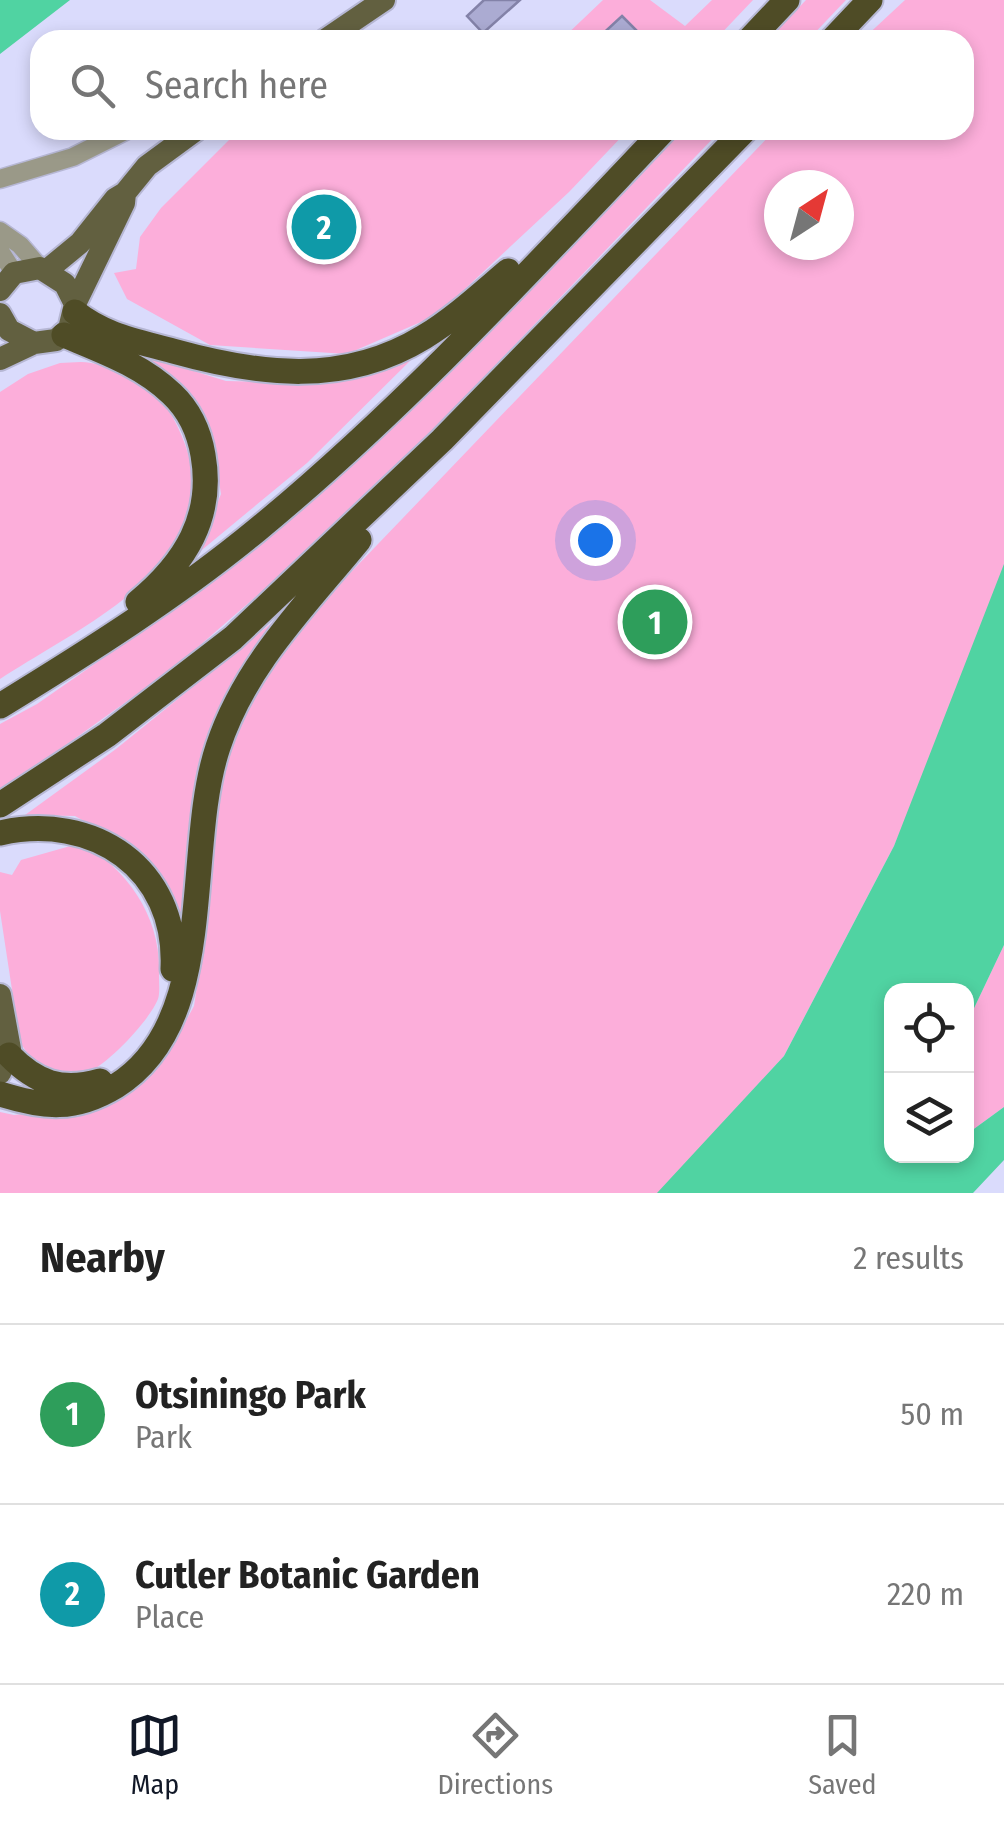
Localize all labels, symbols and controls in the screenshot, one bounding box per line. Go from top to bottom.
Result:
search box [30,30,974,140]
icon: search [65,58,120,113]
text: Search here [145,62,328,108]
north arrow [764,170,854,260]
pin: 2 [292,190,356,264]
your location [570,515,621,566]
pin: 1 [622,584,688,660]
map controls [884,983,974,1163]
button: locate [884,983,974,1073]
button: layers [884,1073,974,1163]
text: Nearby [40,1233,165,1283]
text: 2 results [853,1239,964,1277]
text: Otsiningo Park [135,1372,366,1418]
text: 1 [66,1395,79,1433]
text: 50 m [901,1395,964,1433]
text: Park [135,1418,192,1456]
text: Cutler Botanic Garden [135,1552,480,1598]
text: 2 [65,1575,80,1613]
text: 220 m [887,1575,964,1613]
text: Place [135,1598,204,1636]
tab: Map [127,1708,182,1801]
tab: Directions [437,1708,553,1801]
tab: Saved [808,1708,877,1801]

